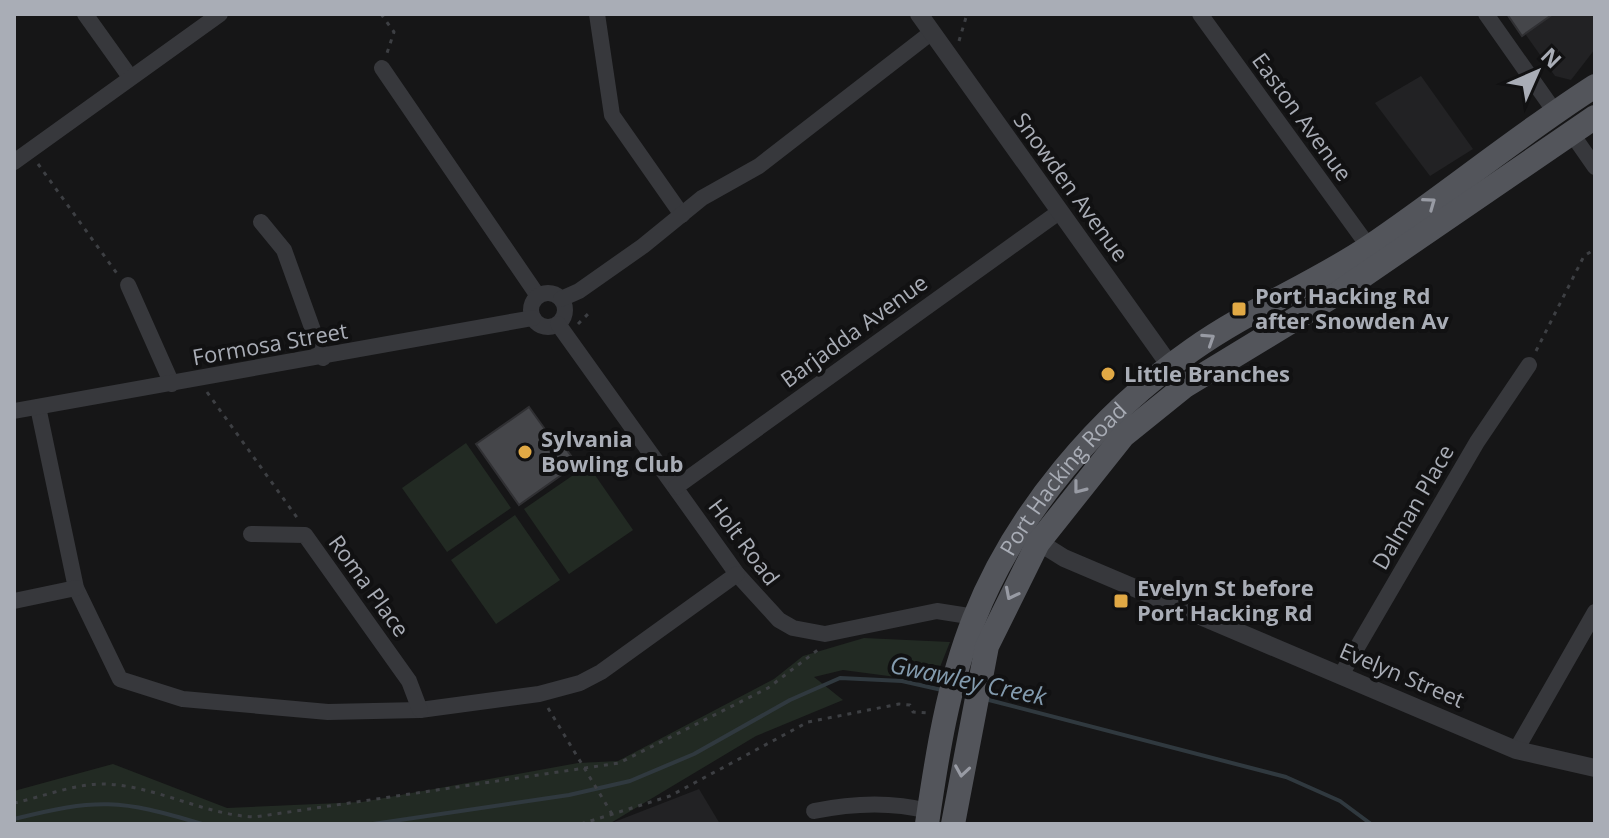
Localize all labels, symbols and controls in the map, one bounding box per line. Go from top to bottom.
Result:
north arrow [1497,32,1577,112]
text: N [1535,40,1569,74]
street label: Easton Avenue [1246,46,1360,187]
street label: Snowden Avenue [1008,106,1136,267]
one-way arrow [1422,198,1436,213]
street label: Barjadda Avenue [774,267,933,394]
place label: Port Hacking Rd after Snowden Av [1255,280,1449,335]
marker: Port Hacking Rd after Snowden Av [1230,300,1248,318]
street label: Formosa Street [190,315,350,371]
one-way arrow [1200,333,1215,348]
place label: Little Branches [1124,358,1290,388]
marker: Little Branches [1099,365,1117,383]
street label: Port Hacking Road [992,395,1132,561]
place label: Sylvania Bowling Club [541,423,683,478]
street label: Dalman Place [1364,439,1460,574]
marker: Sylvania Bowling Club [516,443,534,461]
one-way arrow [1074,479,1088,494]
street label: Holt Road [702,492,787,591]
street label: Roma Place [323,528,417,642]
place label: Evelyn St before Port Hacking Rd [1137,572,1314,627]
one-way arrow [1006,585,1021,600]
marker: Evelyn St before Port Hacking Rd [1112,592,1130,610]
street label: Evelyn Street [1335,634,1470,714]
water label: Gwawley Creek [887,647,1051,712]
one-way arrow [954,764,971,778]

